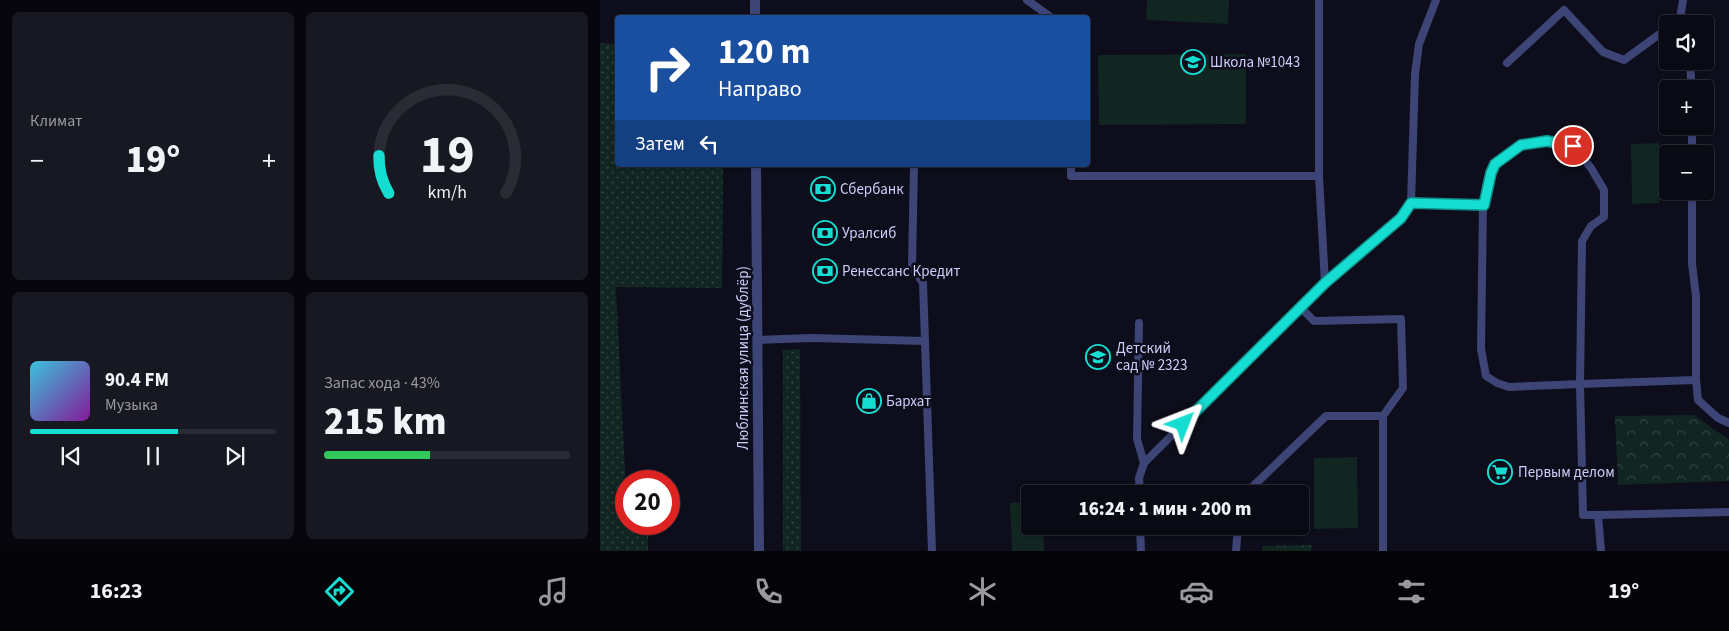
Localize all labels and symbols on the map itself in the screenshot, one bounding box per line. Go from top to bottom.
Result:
school or university icon: Школа №1043 [1180,49,1206,75]
place label: Школа №1043 [1210,52,1300,73]
pin [1552,125,1594,167]
bank icon: Сбербанк [810,176,836,202]
place label: Сбербанк [840,179,904,200]
bank icon: Уралсиб [812,220,838,246]
place label: Уралсиб [842,223,896,244]
bank icon: Ренессанс Кредит [812,258,838,284]
place label: Ренессанс Кредит [842,261,960,282]
street label: Люблинская улица (дублёр) [733,266,754,450]
place label: Детский сад № 2323 [1116,338,1187,376]
school or university icon: Детский сад № 2323 [1085,344,1111,370]
shop icon: Бархат [856,388,882,414]
place label: Бархат [886,391,931,412]
position arrow [1156,397,1208,449]
supermarket icon: Первым делом [1487,459,1513,485]
place label: Первым делом [1518,462,1615,483]
speed limit sign: 20 [615,470,680,535]

